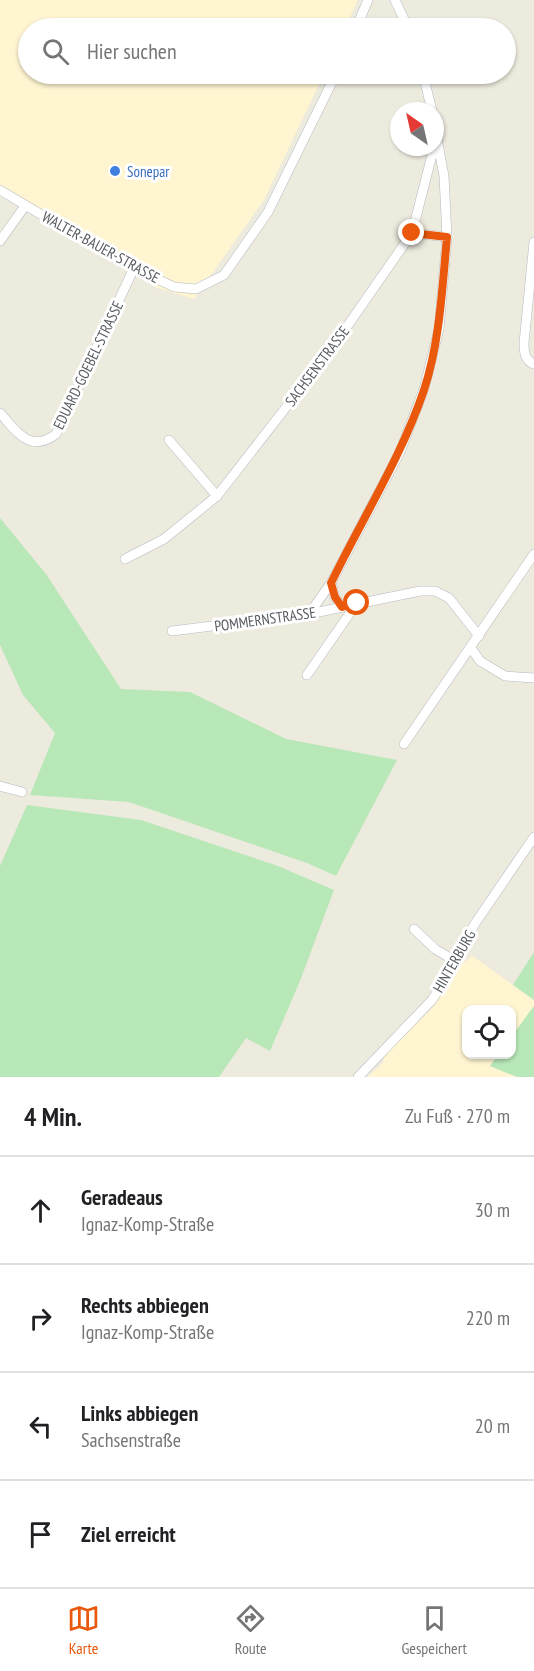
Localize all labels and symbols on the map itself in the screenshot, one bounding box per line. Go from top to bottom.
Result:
north arrow [390,102,444,156]
place label: Sonepar [127,162,170,181]
marker: Sonepar [108,164,122,178]
street label: WALTER-BAUER-STRASSE [39,207,163,287]
route end [398,219,424,245]
street label: EDUARD-GOEBEL-STRASSE [49,298,127,432]
street label: SACHSENSTRASSE [281,322,353,410]
route start [343,589,369,615]
street label: POMMERNSTRASSE [213,602,317,636]
street label: HINTERBURG [429,926,479,996]

